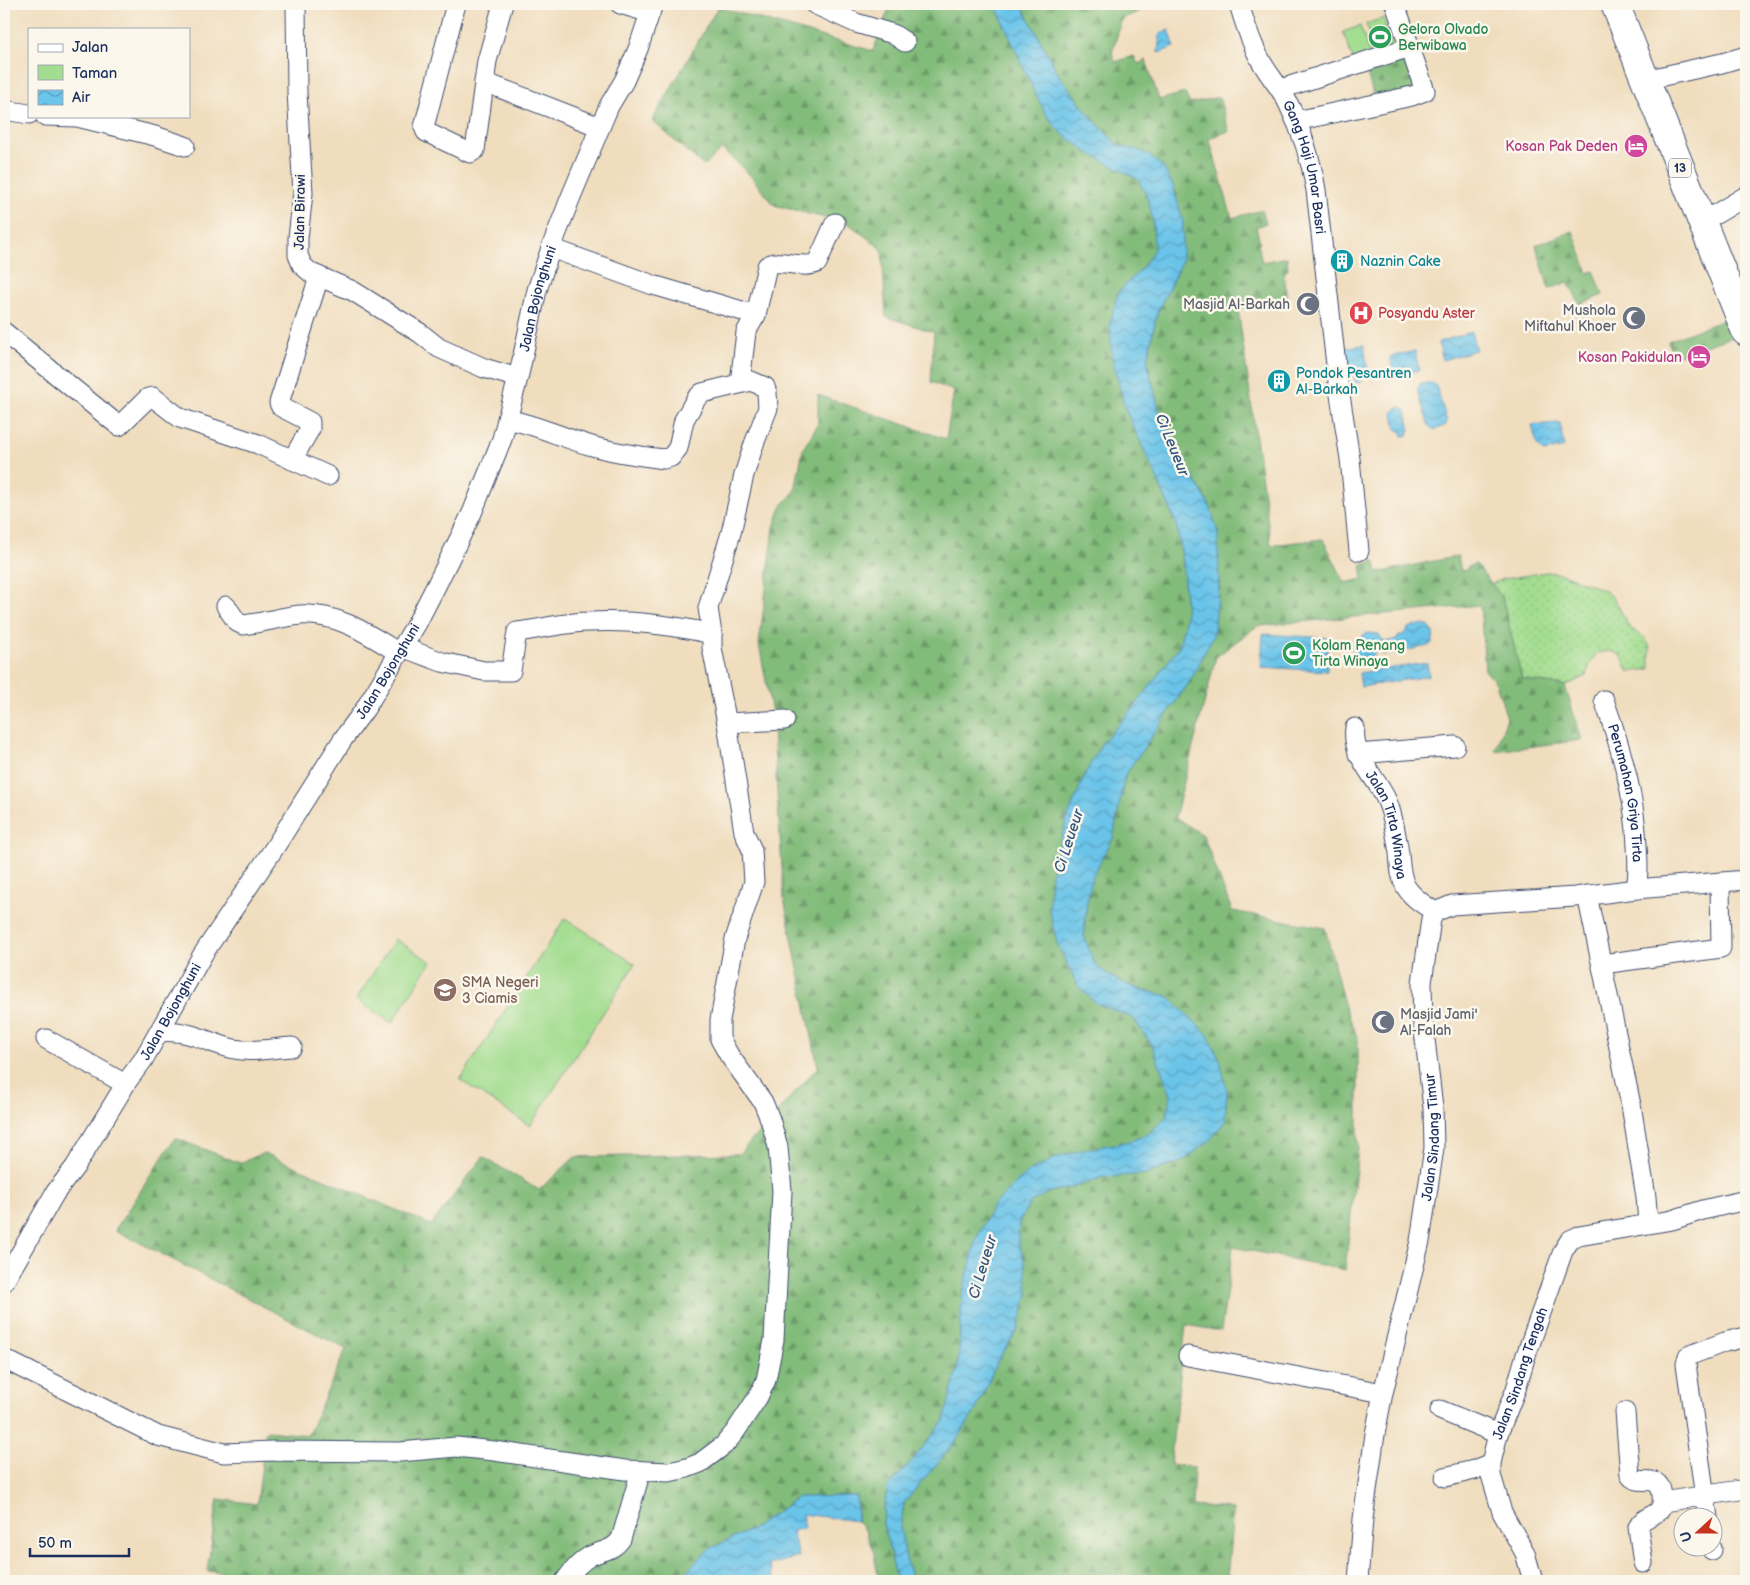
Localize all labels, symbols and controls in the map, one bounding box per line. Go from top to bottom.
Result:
place label: Gelora Olvado Berwibawa [1398,21,1489,54]
sports icon: Gelora Olvado Berwibawa [1367,24,1393,50]
legend [28,28,190,118]
text: Jalan [72,38,108,57]
text: Taman [72,64,117,83]
text: Air [72,88,91,107]
street label: Gang Haji Umar Basri [1279,97,1329,235]
hotel icon: Kosan Pak Deden [1623,133,1649,159]
place label: Kosan Pak Deden [1505,138,1618,155]
road number: 13 [1669,158,1691,178]
street label: Jalan Birawi [291,174,309,250]
street label: Jalan Bojonghuni [516,243,560,353]
building icon: Naznin Cake [1329,248,1355,274]
place label: Naznin Cake [1360,253,1441,270]
mosque icon: Masjid Al-Barkah [1295,291,1321,317]
place label: Masjid Al-Barkah [1183,296,1290,313]
hospital icon: Posyandu Aster [1348,300,1374,326]
place label: Mushola Miftahul Khoer [1524,302,1617,335]
place label: Posyandu Aster [1378,305,1476,322]
mosque icon: Mushola Miftahul Khoer [1621,305,1647,331]
hotel icon: Kosan Pakidulan [1686,344,1712,370]
place label: Kosan Pakidulan [1578,349,1682,366]
place label: Pondok Pesantren Al-Barkah [1296,365,1411,398]
building icon: Pondok Pesantren Al-Barkah [1266,368,1292,394]
water label: Ci Leueur [1151,411,1194,480]
street label: Jalan Bojonghuni [352,620,423,722]
place label: Kolam Renang Tirta Winaya [1312,637,1405,670]
sports icon: Kolam Renang Tirta Winaya [1281,640,1307,666]
street label: Perumahan Griya Tirta [1604,722,1646,863]
street label: Jalan Tirta Winaya [1362,767,1411,881]
water label: Ci Leueur [1050,805,1089,875]
street label: Jalan Bojonghuni [136,960,205,1063]
place label: SMA Negeri 3 Ciamis [462,974,538,1007]
school or university icon: SMA Negeri 3 Ciamis [432,977,458,1003]
place label: Masjid Jami' Al-Falah [1400,1006,1478,1039]
mosque icon: Masjid Jami' Al-Falah [1370,1009,1396,1035]
street label: Jalan Sindang Timur [1418,1072,1443,1202]
water label: Ci Leueur [964,1231,1002,1301]
street label: Jalan Sindang Tengah [1489,1305,1551,1441]
north arrow [1672,1508,1722,1558]
scale bar [30,1525,129,1557]
text: U [1677,1529,1696,1544]
text: 50 m [38,1534,72,1553]

